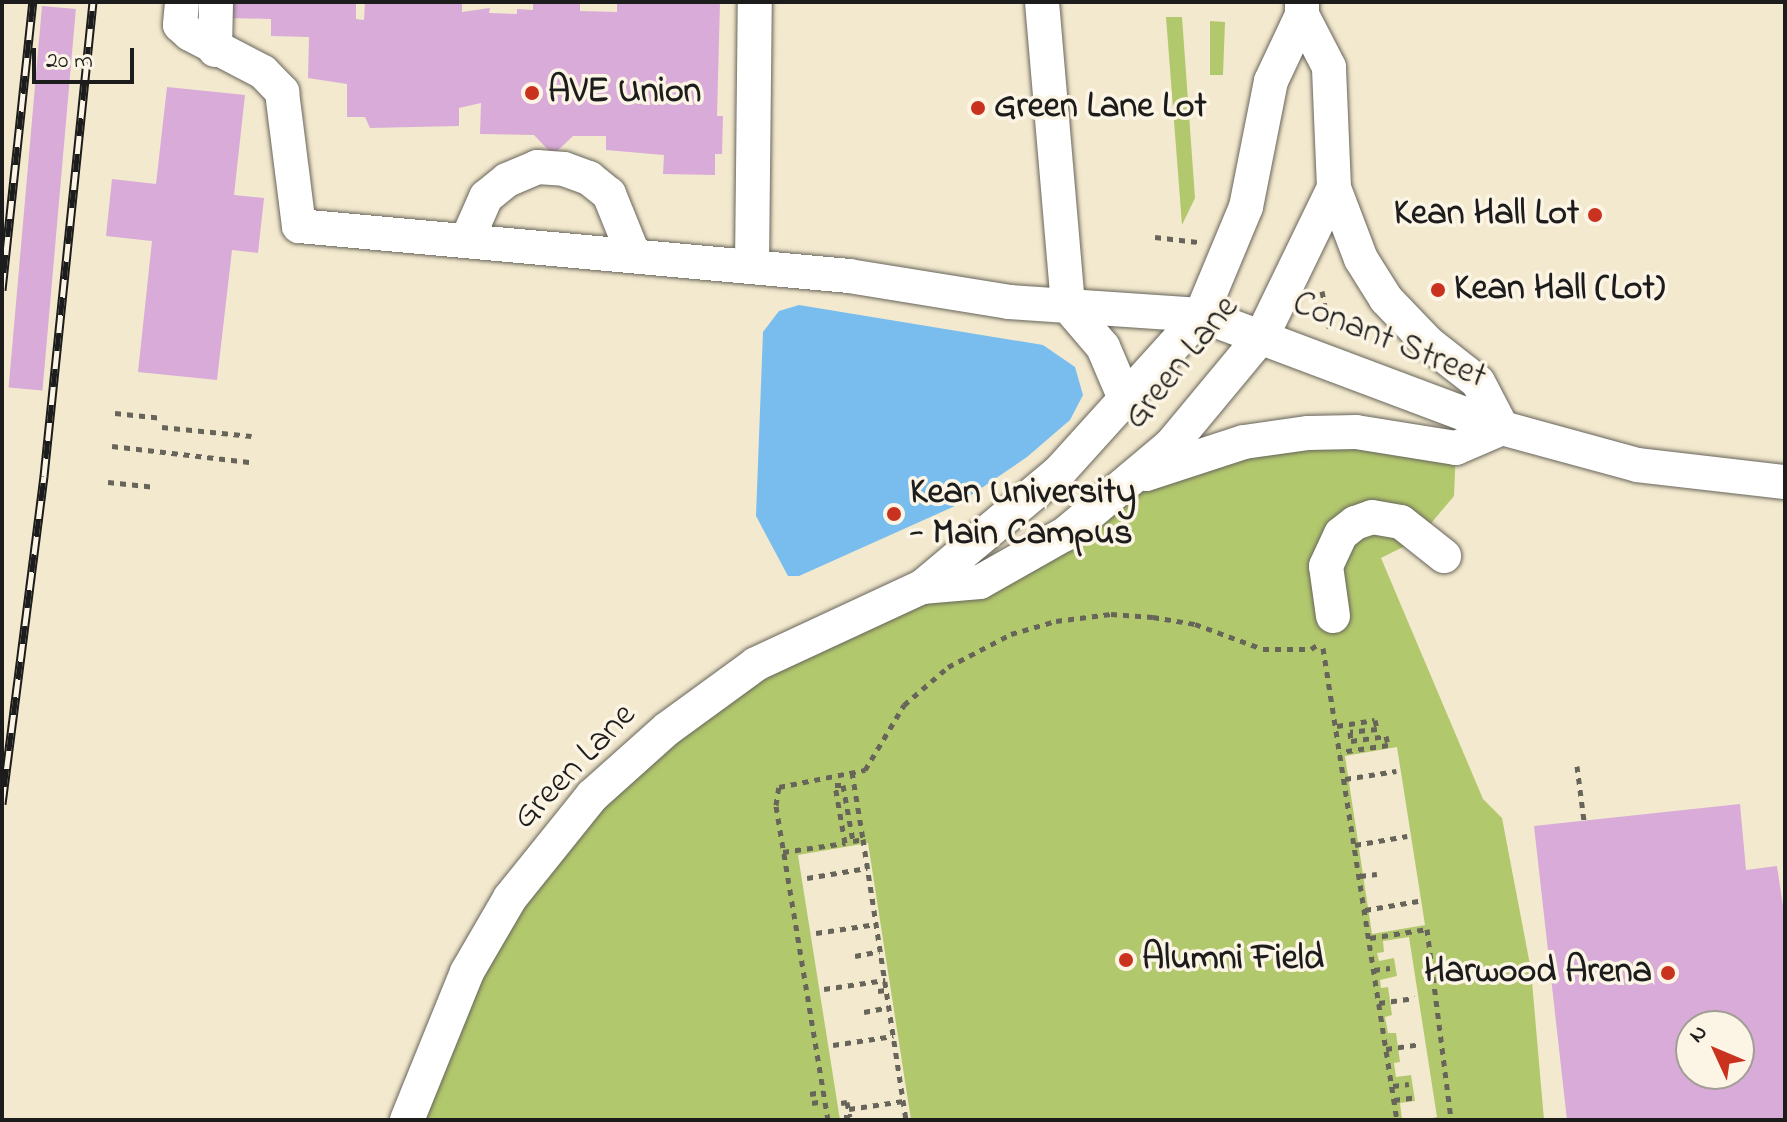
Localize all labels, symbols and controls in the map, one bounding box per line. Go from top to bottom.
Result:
scale bar [36,32,138,82]
text: 20 m [46,44,93,79]
place label: AVE Union [548,71,701,115]
marker: AVE Union [523,84,541,102]
place label: Green Lane Lot [994,86,1207,130]
marker: Green Lane Lot [969,99,987,117]
place label: Kean Hall Lot [1394,193,1579,237]
marker: Kean Hall Lot [1586,206,1604,224]
place label: Kean Hall (Lot) [1454,268,1665,312]
marker: Kean Hall (Lot) [1429,281,1447,299]
street label: Conant Street [1286,283,1492,399]
street label: Green Lane [1115,287,1249,439]
place label: Kean University - Main Campus [910,471,1136,556]
marker: Kean University - Main Campus [885,505,903,523]
street label: Green Lane [504,695,646,839]
place label: Alumni Field [1142,938,1324,982]
marker: Alumni Field [1117,951,1135,969]
place label: Harwood Arena [1424,951,1652,995]
marker: Harwood Arena [1659,964,1677,982]
north arrow [1675,1010,1755,1090]
text: N [1682,1018,1716,1051]

